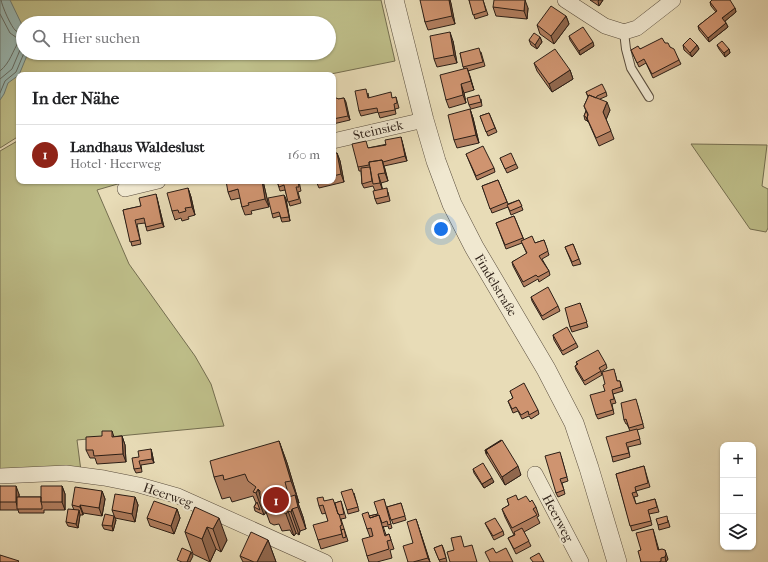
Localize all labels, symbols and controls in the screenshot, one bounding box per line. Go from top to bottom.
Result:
search box [16,16,336,60]
icon: search [30,27,52,49]
text: Hier suchen [62,29,140,47]
text: In der Nähe [32,88,119,108]
street label: Steinsiek [352,117,405,143]
text: Landhaus Waldeslust [70,138,205,156]
text: 1 [43,147,47,162]
text: 160 m [288,147,320,162]
text: Hotel · Heerweg [70,156,161,171]
your location [431,219,451,239]
street label: Findelstraße [472,251,521,319]
map controls [720,442,756,550]
button: + [720,442,756,478]
button: − [720,478,756,514]
street label: Heerweg [141,480,196,511]
pin: 1 [263,485,289,515]
street label: Heerweg [539,492,577,545]
button: layers [720,514,756,550]

